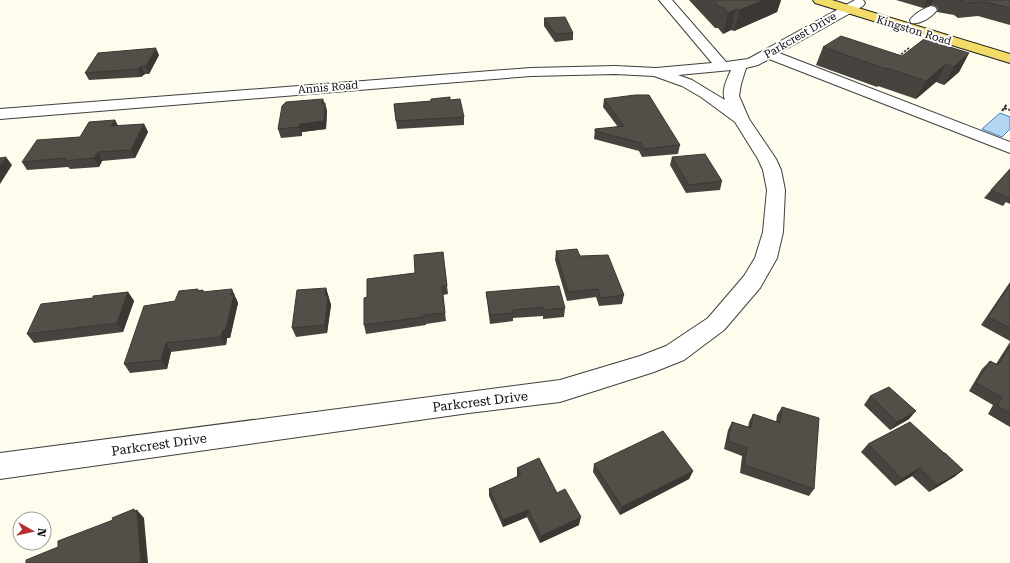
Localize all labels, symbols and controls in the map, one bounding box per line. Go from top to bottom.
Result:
street label: Parkcrest Drive [762,9,839,61]
street label: Kingston Road [875,13,953,48]
street label: Annis Road [297,78,359,97]
street label: Parkcrest Drive [431,388,529,415]
street label: Parkcrest Drive [110,430,208,459]
north arrow [12,511,52,551]
text: N [34,527,48,538]

